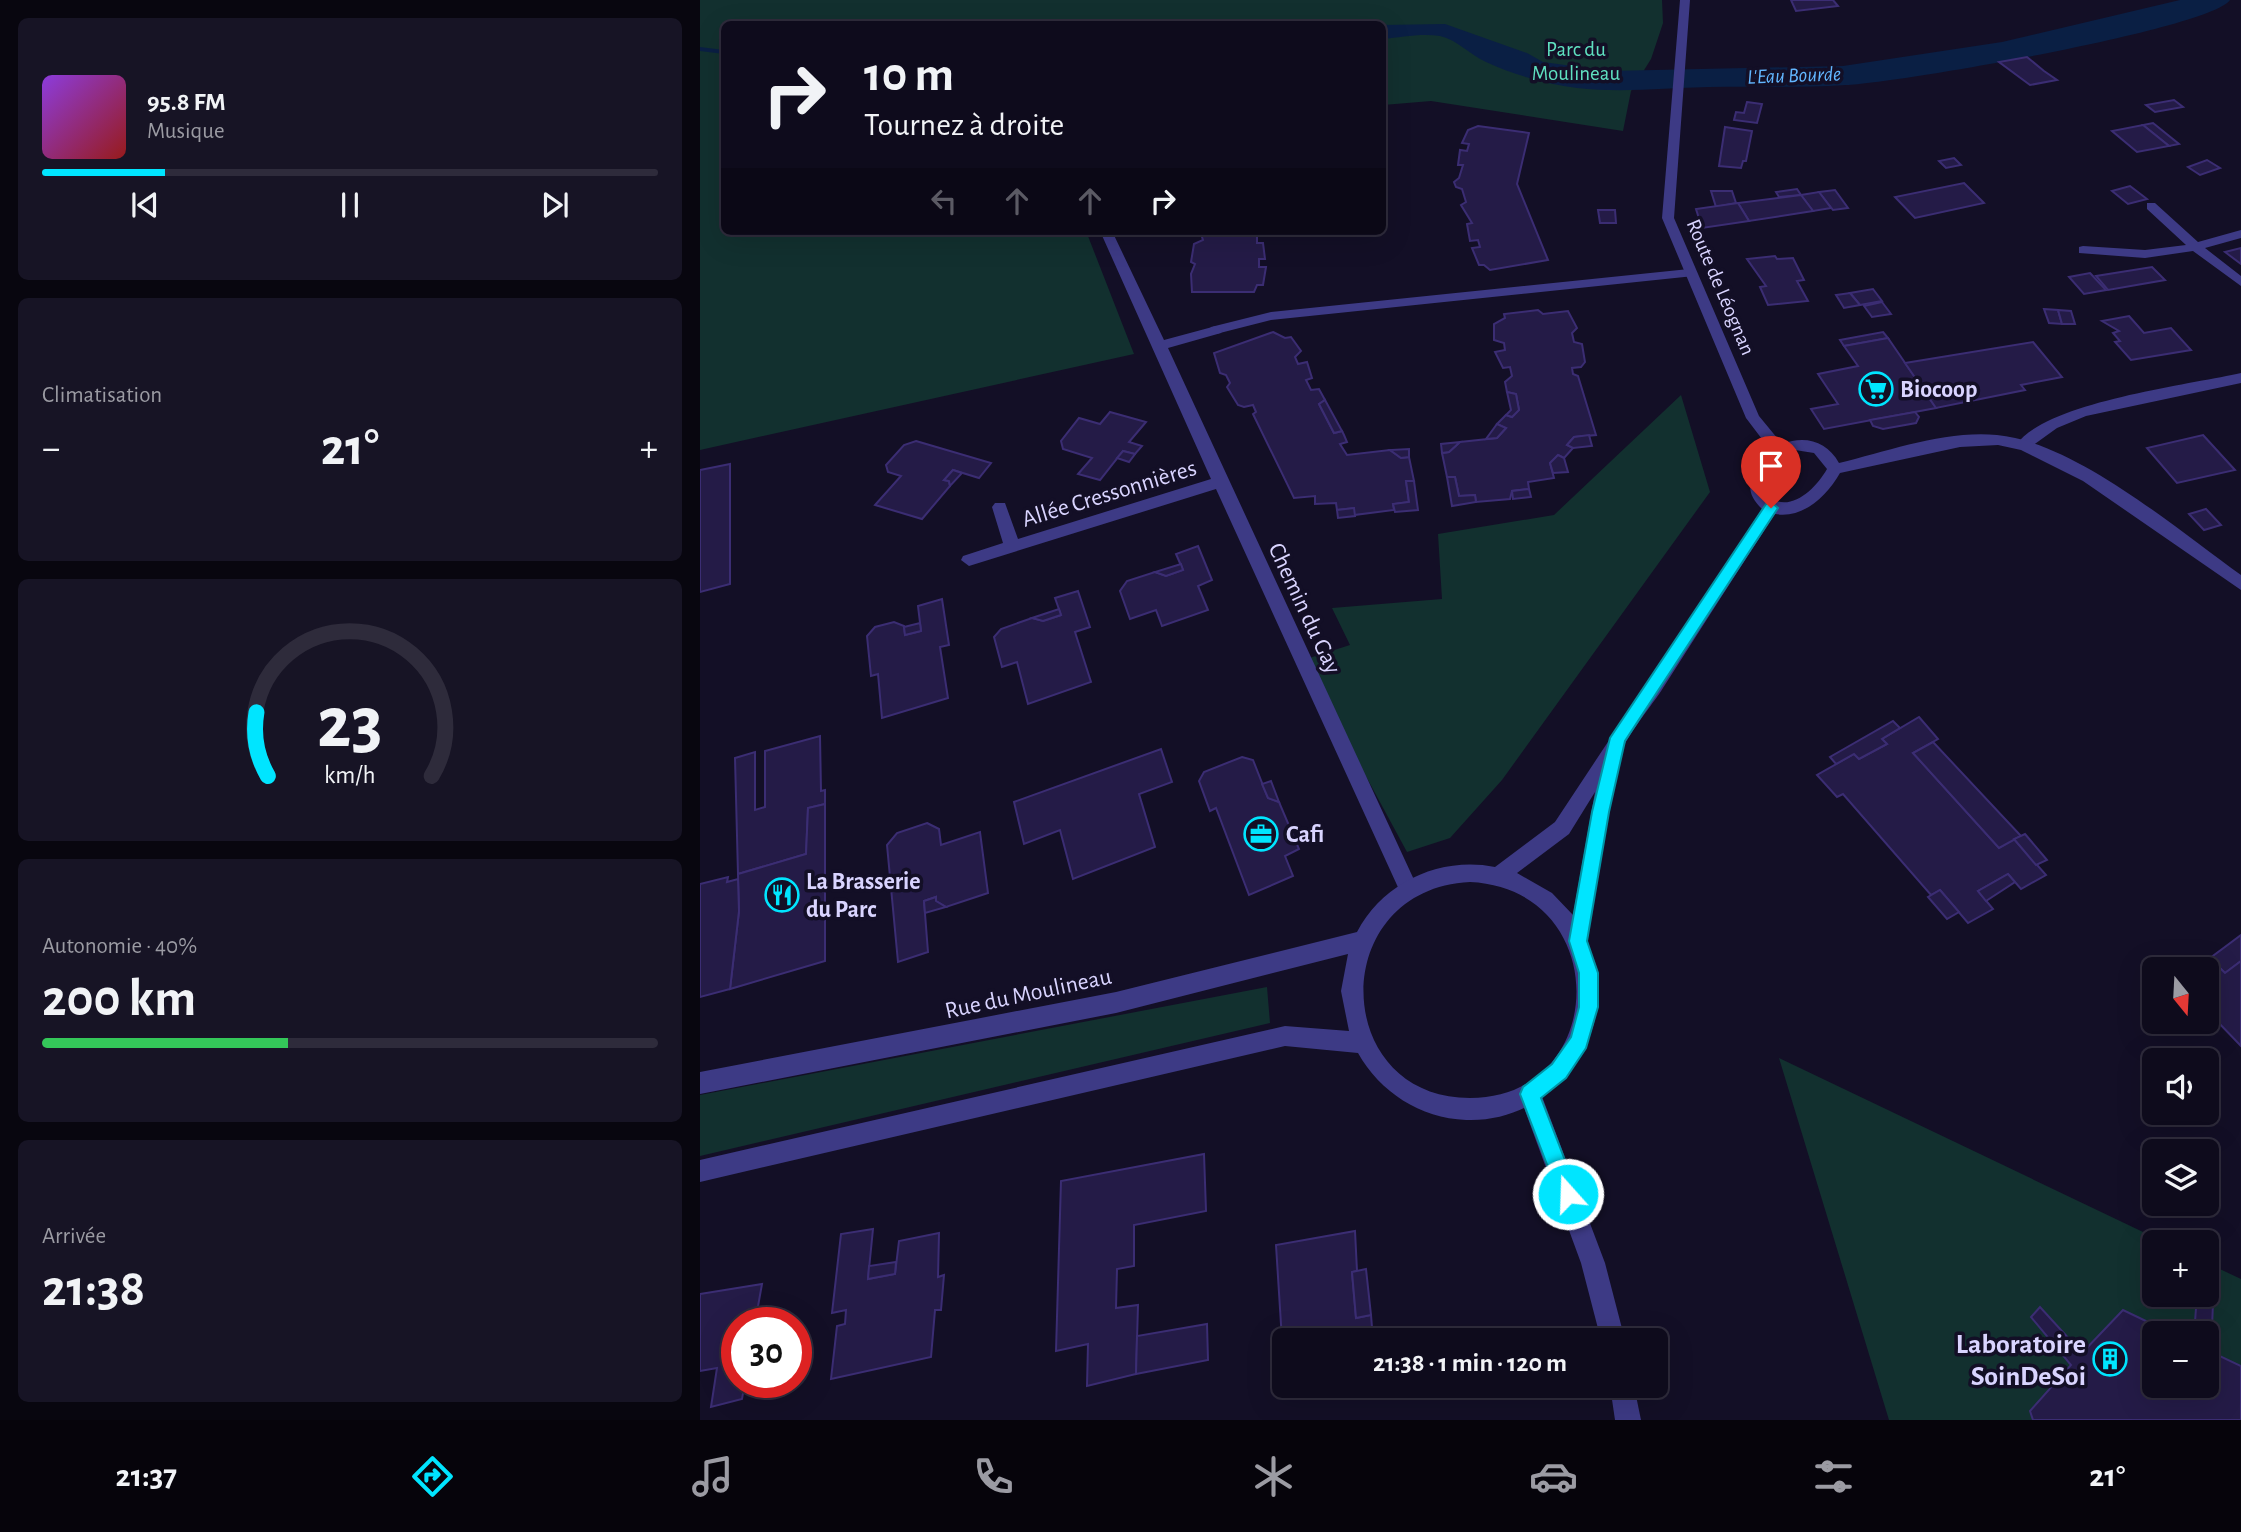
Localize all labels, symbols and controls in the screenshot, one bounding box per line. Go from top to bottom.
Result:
park label: Parc du Moulineau [1532,39,1620,84]
icon: right [749,49,840,140]
text: 10 m [864,51,954,100]
water label: L'Eau Bourde [1747,63,1841,88]
text: 95.8 FM [147,89,226,115]
text: Tournez à droite [864,109,1064,141]
text: Musique [147,120,225,143]
icon: left [925,182,963,220]
icon: ahead [998,182,1036,220]
icon: ahead [1071,182,1109,220]
icon: right [1144,182,1182,220]
icon: previous [126,186,164,224]
icon: pause [331,186,369,224]
icon: next [536,186,574,224]
street label: Route de Léognan [1682,216,1759,358]
supermarket icon: Biocoop [1857,370,1895,408]
place label: Biocoop [1900,378,1977,402]
text: Climatisation [42,384,162,407]
text: 21° [321,422,379,474]
text: − [42,430,60,468]
text: + [640,430,658,468]
pin [1741,436,1801,508]
icon: arrive [1752,447,1790,485]
street label: Allée Cressonnières [1019,456,1199,532]
street label: Chemin du Gay [1263,539,1345,677]
text: 23 [317,688,383,761]
text: km/h [324,763,376,788]
office icon: Cafi [1242,815,1280,853]
place label: Cafi [1286,823,1324,847]
place label: La Brasserie du Parc [806,870,921,922]
restaurant icon: La Brasserie du Parc [763,876,801,914]
text: Autonomie · 40% [42,935,197,958]
north arrow [2142,957,2219,1034]
map controls [2142,957,2219,1398]
street label: Rue du Moulineau [943,965,1114,1023]
text: 200 km [42,973,196,1025]
button: sound [2142,1048,2219,1125]
button: layers [2142,1139,2219,1216]
position arrow [1531,1157,1605,1231]
text: Arrivée [42,1225,106,1248]
button: + [2142,1230,2219,1307]
text: 21:38 [42,1263,145,1315]
speed limit sign: 30 [721,1307,812,1398]
button: − [2142,1321,2219,1398]
place label: Laboratoire SoinDeSoi [1956,1331,2086,1391]
building icon: Laboratoire SoinDeSoi [2091,1340,2129,1378]
text: 21:38 · 1 min · 120 m [1373,1350,1567,1376]
icon: directions [408,1452,457,1501]
icon: music [688,1452,737,1501]
icon: phone [969,1452,1018,1501]
icon: climate [1249,1452,1298,1501]
icon: car [1529,1452,1578,1501]
icon: filters [1809,1452,1858,1501]
text: 21:37 [116,1460,177,1492]
text: 21° [2089,1460,2125,1492]

